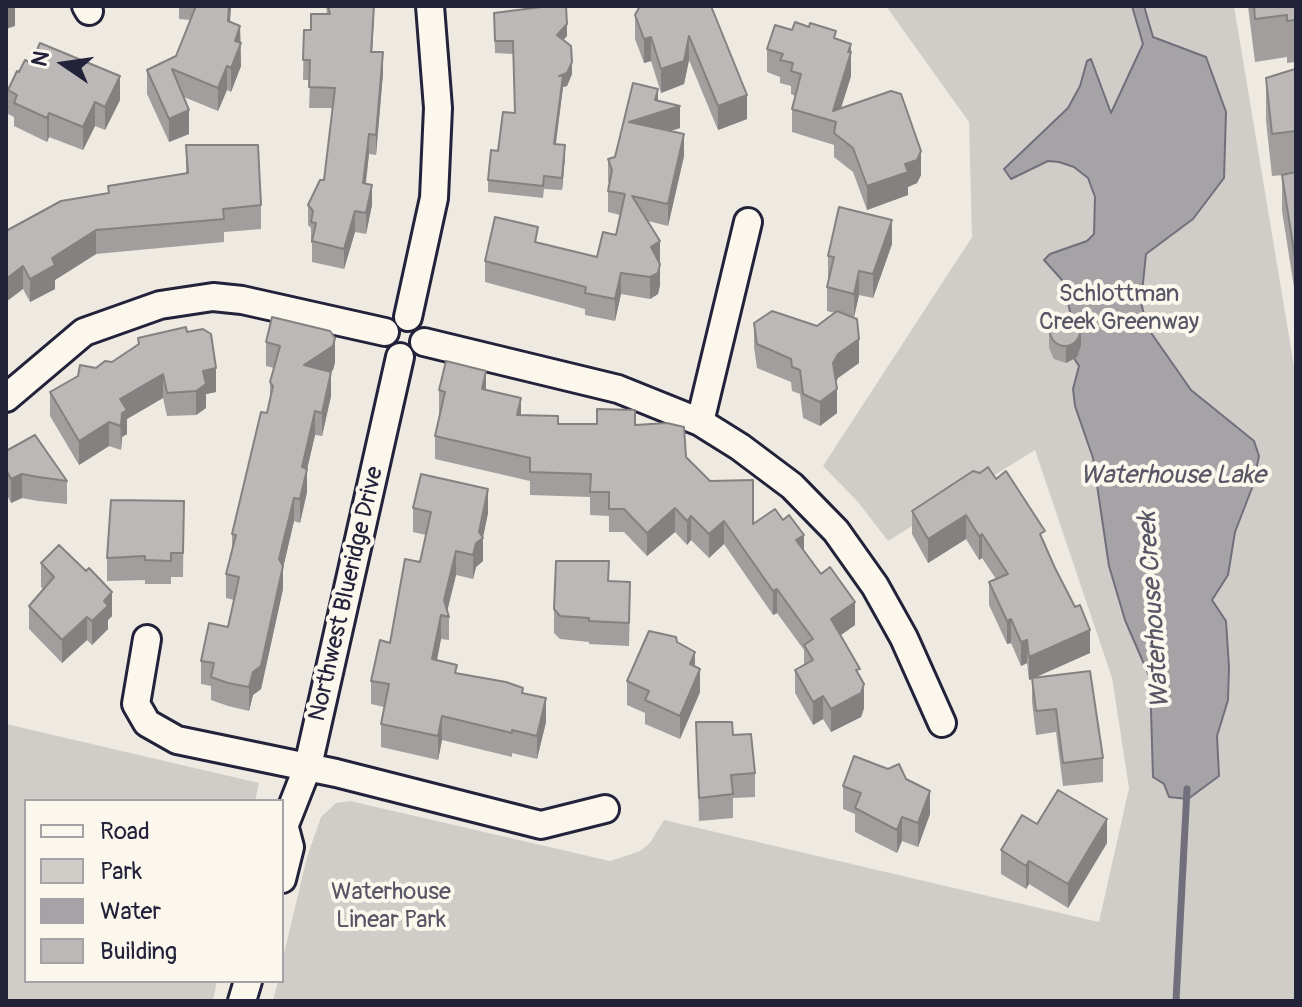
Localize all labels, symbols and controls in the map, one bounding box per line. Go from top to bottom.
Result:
north arrow [24,24,104,104]
text: N [25,48,56,69]
park label: Schlottman Creek Greenway [1039,281,1199,337]
water label: Waterhouse Lake [1080,460,1266,492]
street label: Northwest Blueridge Drive [304,464,390,724]
water label: Waterhouse Creek [1133,511,1177,709]
legend [24,799,284,983]
text: Road [100,817,150,846]
text: Park [100,857,142,886]
park label: Waterhouse Linear Park [331,879,451,935]
text: Water [100,897,161,926]
text: Building [100,937,177,966]

